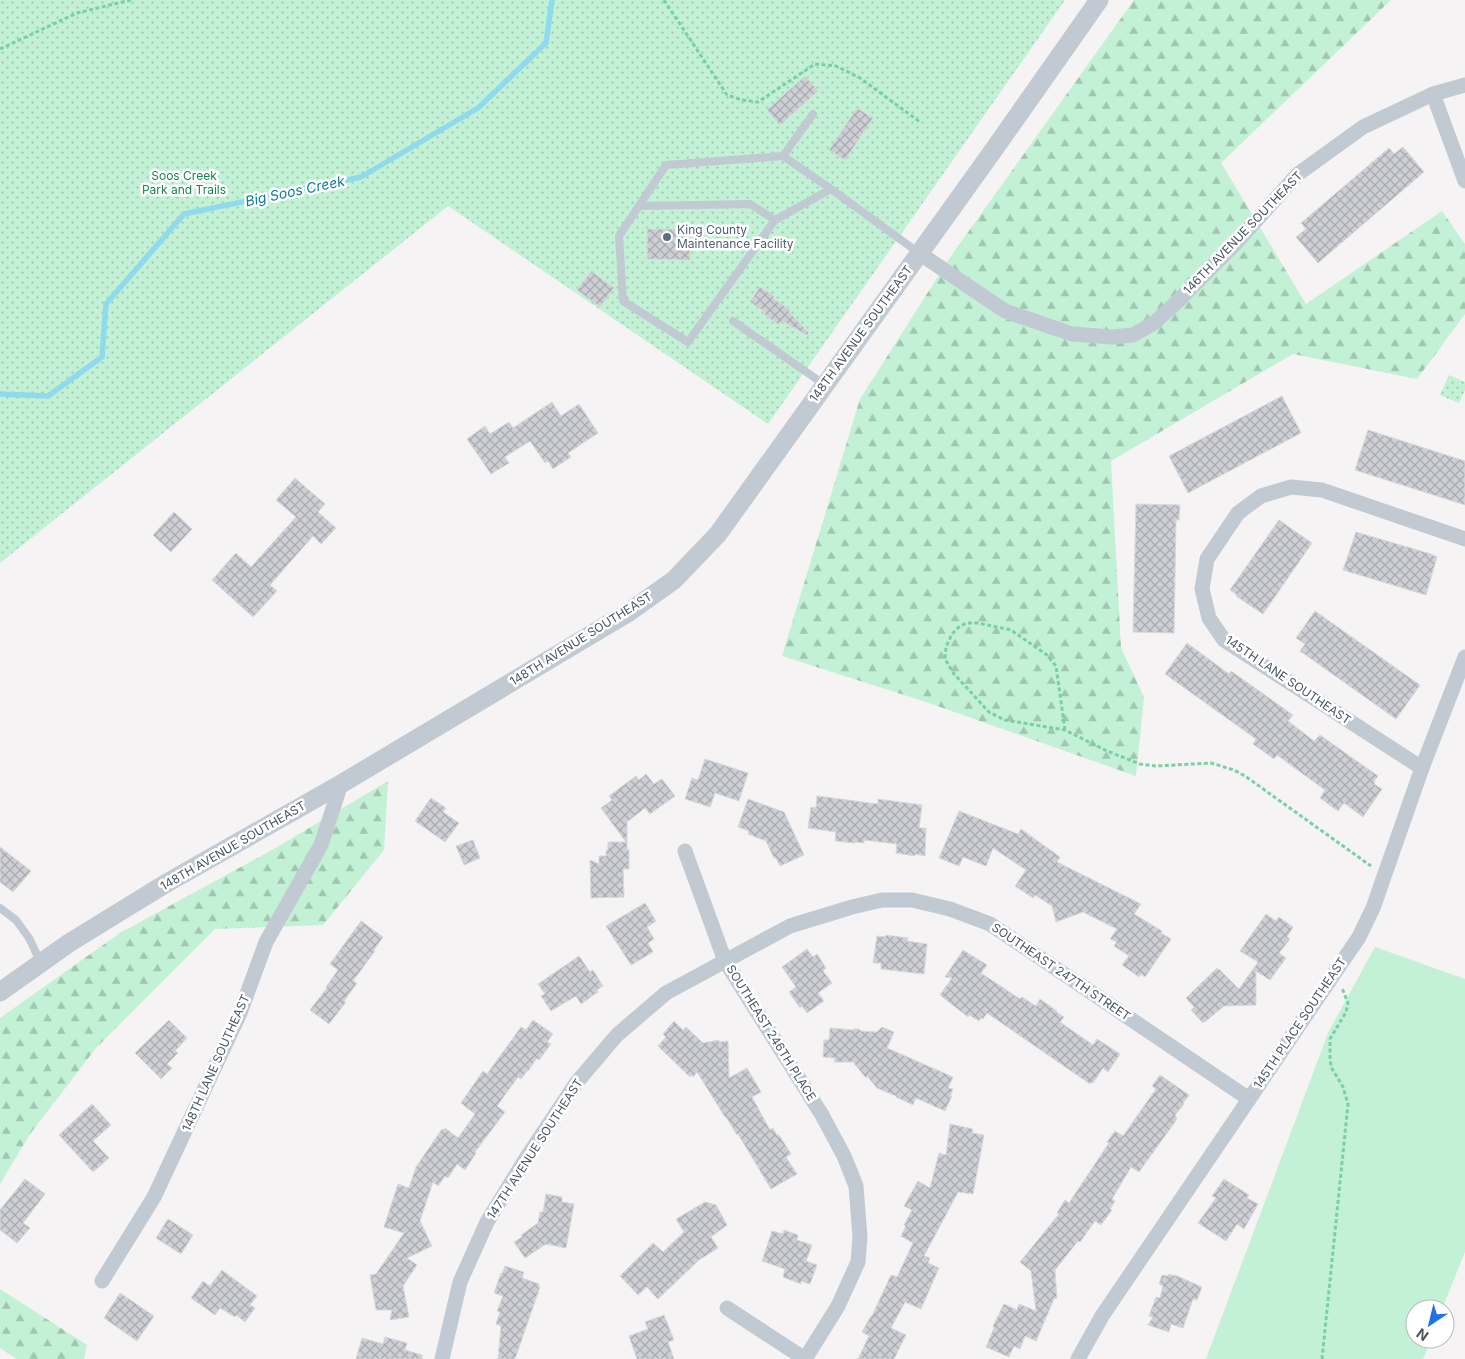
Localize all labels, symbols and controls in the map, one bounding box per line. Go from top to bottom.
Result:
park label: Soos Creek Park and Trails [142,168,226,197]
street label: 146TH AVENUE SOUTHEAST [1180,168,1306,297]
water label: Big Soos Creek [244,172,346,209]
place label: King County Maintenance Facility [677,222,794,251]
marker: King County Maintenance Facility [661,231,673,243]
street label: 148TH AVENUE SOUTHEAST [806,262,915,405]
street label: 148TH AVENUE SOUTHEAST [507,588,655,689]
street label: 145TH LANE SOUTHEAST [1223,632,1354,727]
street label: 148TH AVENUE SOUTHEAST [158,798,308,893]
street label: SOUTHEAST 247TH STREET [989,920,1134,1024]
street label: 145TH PLACE SOUTHEAST [1250,954,1349,1091]
street label: SOUTHEAST 246TH PLACE [723,962,820,1103]
street label: 148TH LANE SOUTHEAST [179,992,253,1134]
street label: 147TH AVENUE SOUTHEAST [484,1076,586,1222]
north arrow [1405,1299,1455,1349]
text: N [1413,1325,1432,1345]

